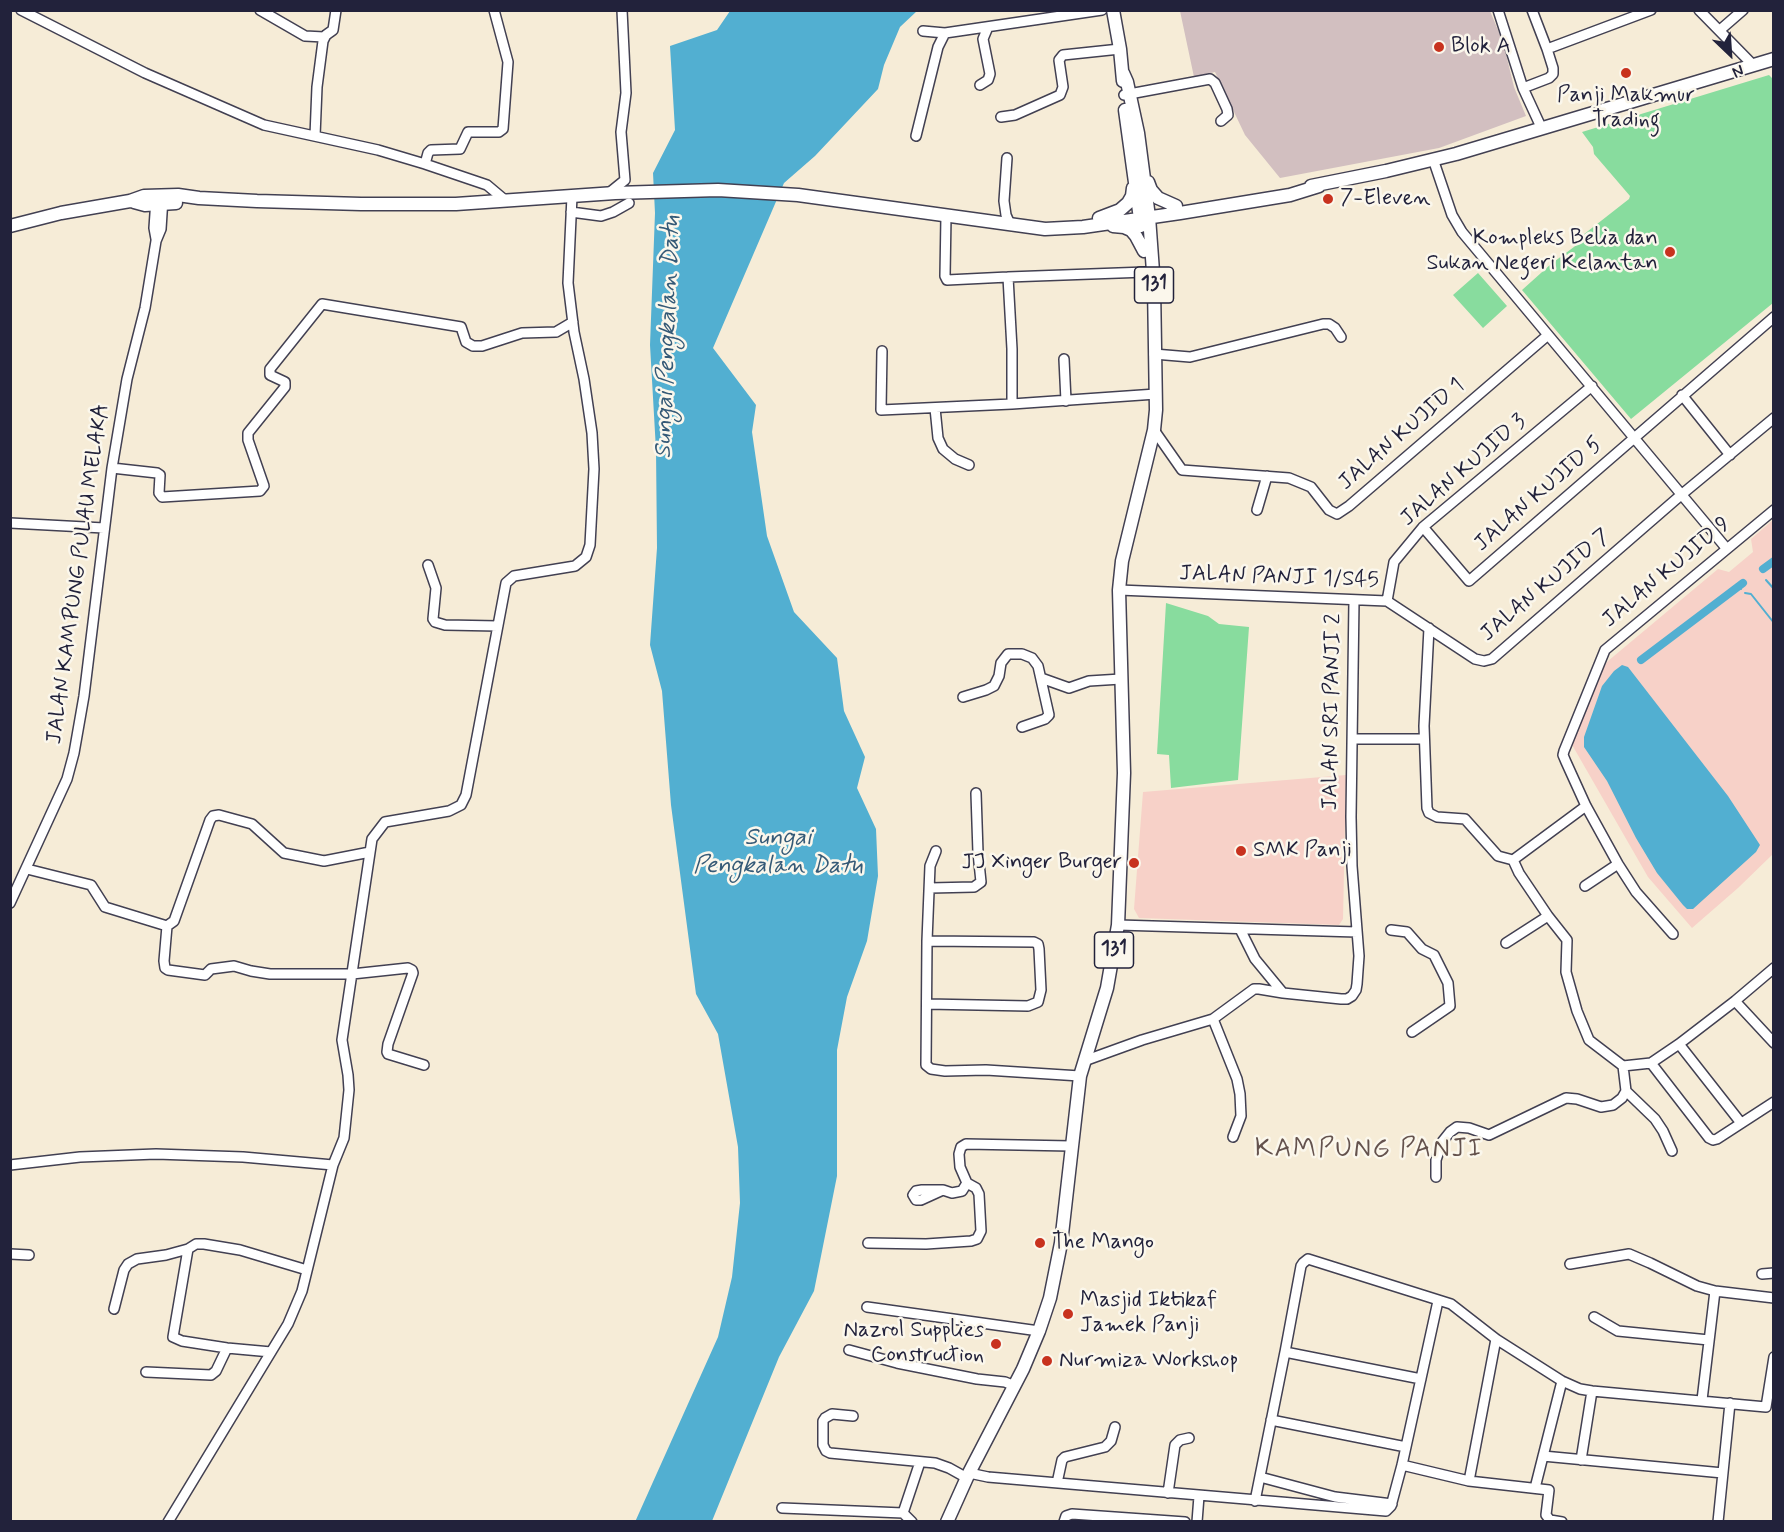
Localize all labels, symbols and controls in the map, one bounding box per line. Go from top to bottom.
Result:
north arrow [1700,24,1760,84]
place label: Blok A [1451,34,1511,60]
marker: Blok A [1432,40,1446,54]
text: N [1729,59,1747,83]
marker: Panji Makmur Trading [1619,66,1633,80]
place label: Panji Makmur Trading [1557,83,1695,134]
place label: 7-Eleven [1340,186,1430,212]
marker: 7-Eleven [1321,192,1335,206]
water label: Sungai Pengkalan Datu [650,215,688,459]
place label: Kompleks Belia dan Sukan Negeri Kelantan [1426,226,1658,278]
marker: Kompleks Belia dan Sukan Negeri Kelantan [1663,245,1677,259]
road number: 131 [1134,267,1174,303]
street label: JALAN KUJID 1 [1334,373,1470,497]
street label: JALAN KAMPUNG PULAU MELAKA [42,402,116,746]
street label: JALAN KUJID 3 [1396,409,1532,533]
street label: JALAN KUJID 5 [1469,432,1609,558]
street label: JALAN KUJID 9 [1598,512,1736,634]
street label: JALAN KUJID 7 [1476,524,1616,648]
street label: JALAN PANJI 1/S45 [1179,561,1379,595]
street label: JALAN SRI PANJI 2 [1318,613,1348,811]
water label: Sungai Pengkalan Datu [693,825,863,881]
place label: SMK Panji [1253,838,1352,864]
marker: SMK Panji [1234,844,1248,858]
place label: JJ Xinger Burger [962,850,1122,876]
marker: JJ Xinger Burger [1127,856,1141,870]
road number: 131 [1094,932,1134,968]
district label: KAMPUNG PANJI [1253,1135,1485,1167]
place label: The Mango [1052,1230,1154,1256]
marker: The Mango [1033,1236,1047,1250]
place label: Masjid Iktikaf Jamek Panji [1080,1288,1217,1340]
marker: Masjid Iktikaf Jamek Panji [1061,1307,1075,1321]
place label: Nazrol Supplies Construction [843,1318,984,1370]
marker: Nazrol Supplies Construction [989,1337,1003,1351]
place label: Nurmiza Workshop [1059,1348,1238,1374]
marker: Nurmiza Workshop [1040,1354,1054,1368]

